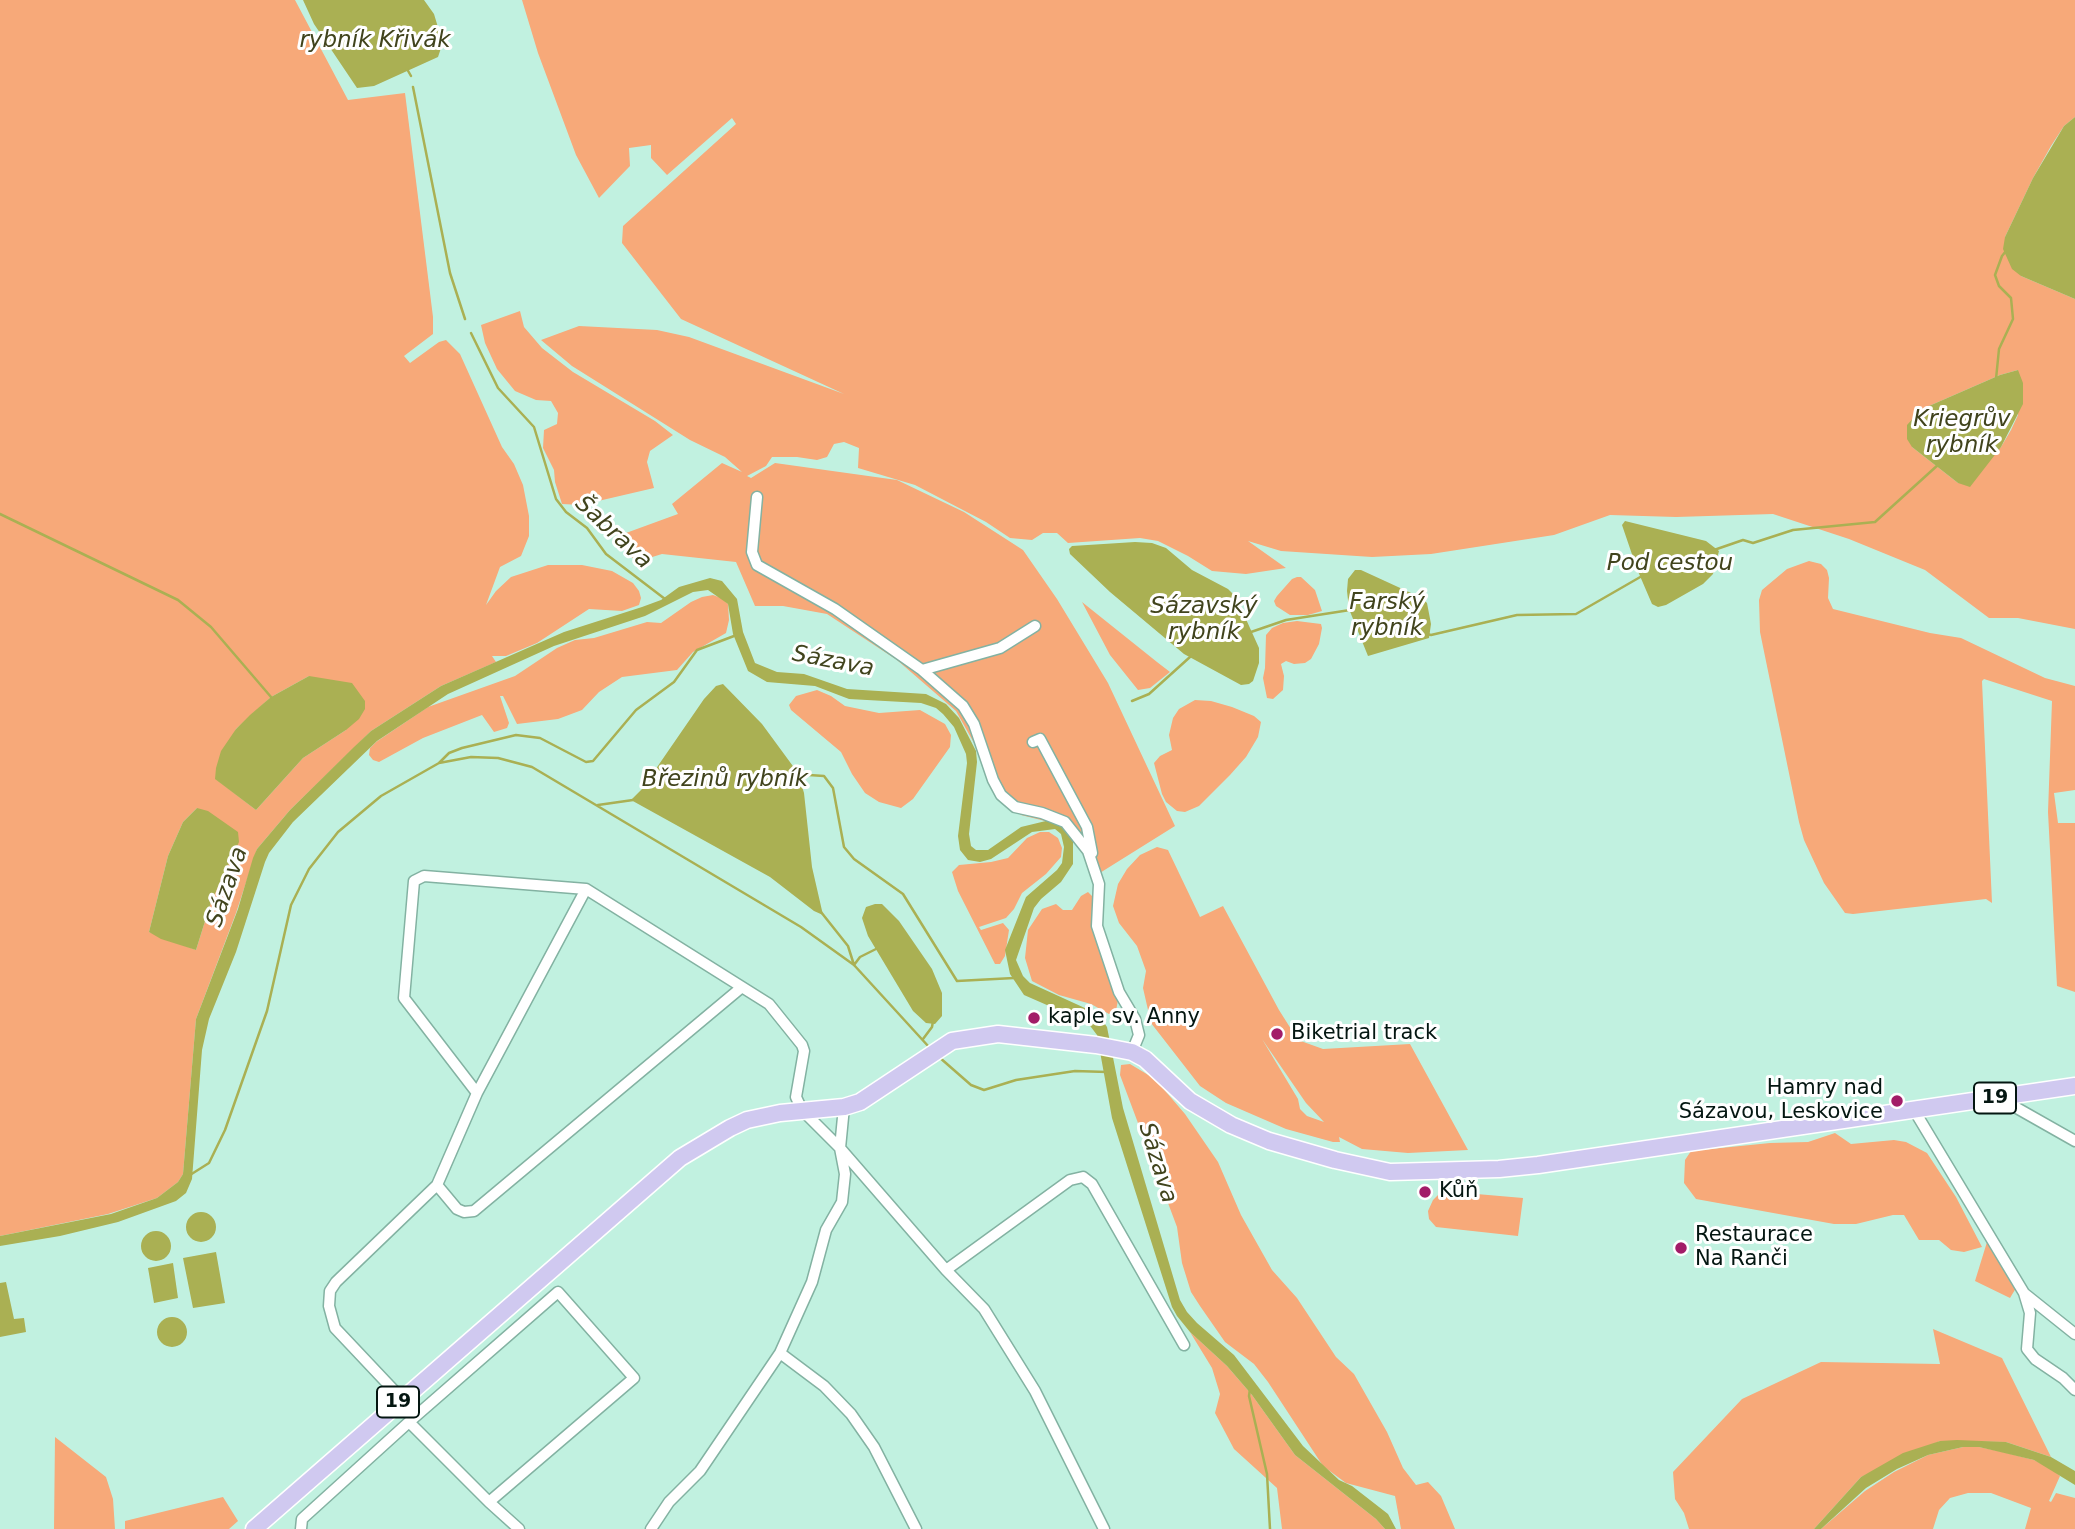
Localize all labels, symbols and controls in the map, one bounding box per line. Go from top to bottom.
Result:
water label: rybník Křivák [299,27,451,55]
water label: Kriegrův rybník [1913,406,2011,460]
water label: Šabrava [569,491,657,575]
water label: Pod cestou [1607,550,1733,578]
water label: Farský rybník [1349,589,1425,643]
water label: Sázavský rybník [1150,593,1258,647]
water label: Sázava [790,641,876,683]
water label: Březinů rybník [642,766,808,794]
water label: Sázava [202,843,254,931]
place label: kaple sv. Anny [1048,1005,1200,1031]
marker: kaple sv. Anny [1026,1010,1042,1026]
place label: Biketrial track [1291,1021,1437,1047]
marker: Biketrial track [1269,1026,1285,1042]
place label: Hamry nad Sázavou, Leskovice [1679,1076,1883,1126]
road number: 19 [1974,1082,2016,1114]
marker: Hamry nad Sázavou, Leskovice [1889,1093,1905,1109]
water label: Sázava [1132,1119,1182,1207]
place label: Kůň [1439,1179,1478,1205]
marker: Kůň [1417,1184,1433,1200]
place label: Restaurace Na Ranči [1695,1223,1813,1273]
marker: Restaurace Na Ranči [1673,1240,1689,1256]
road number: 19 [377,1386,419,1418]

